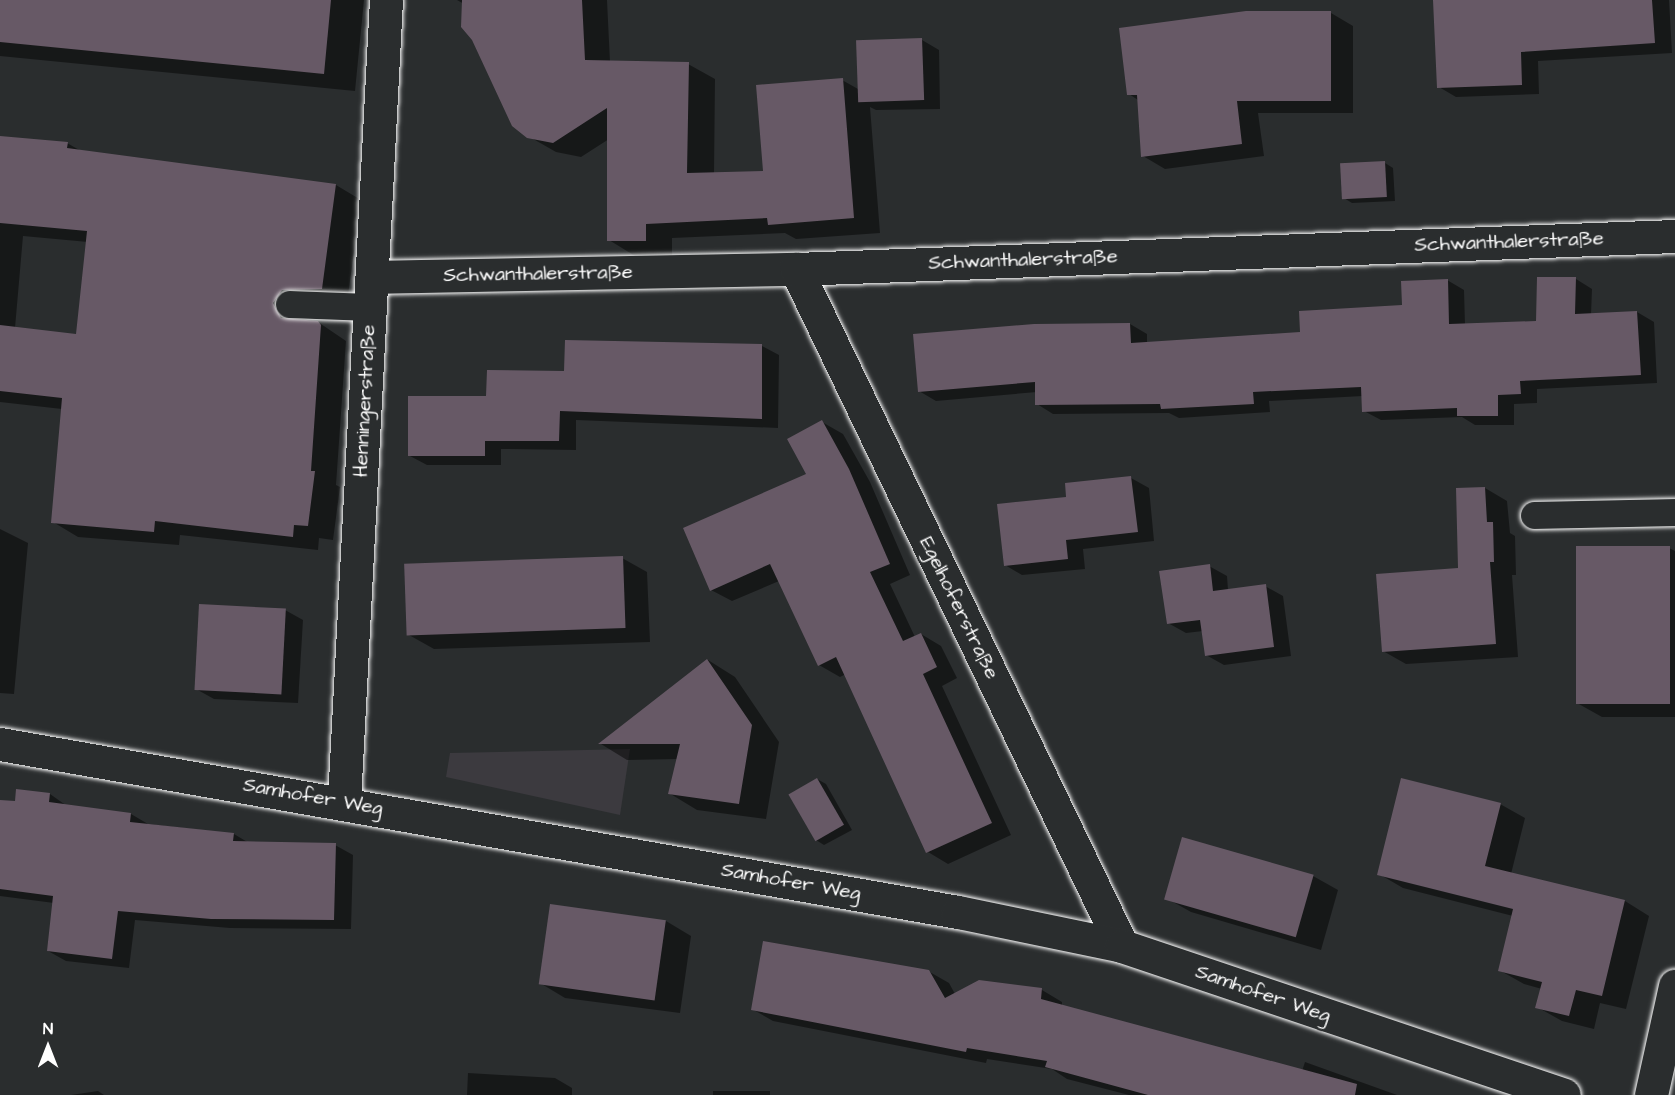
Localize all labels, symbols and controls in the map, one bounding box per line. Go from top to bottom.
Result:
street label: Schwanthalerstraße [1414,227,1604,257]
street label: Schwanthalerstraße [928,245,1118,275]
street label: Schwanthalerstraße [443,260,633,288]
street label: Henningerstraße [349,324,381,478]
street label: Egelhoferstraße [914,533,1004,683]
street label: Samhofer Weg [241,773,385,821]
street label: Samhofer Weg [719,858,863,906]
street label: Samhofer Weg [1192,960,1334,1028]
north arrow [18,1017,78,1077]
text: N [43,1018,53,1040]

